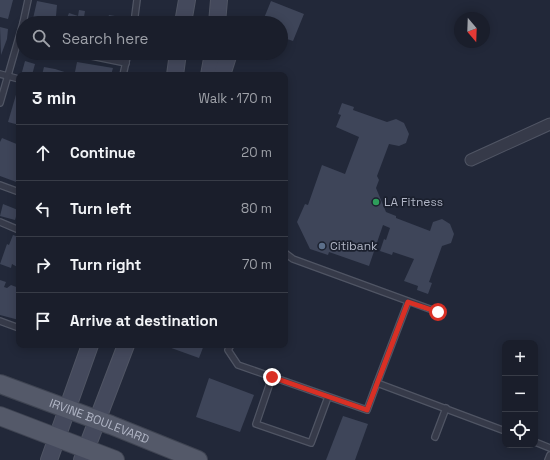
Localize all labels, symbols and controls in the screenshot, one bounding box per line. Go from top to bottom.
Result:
north arrow [454,12,490,48]
search box [16,16,288,60]
icon: search [30,27,52,49]
text: Search here [62,29,148,48]
text: 3 min [32,87,76,109]
text: Walk · 170 m [198,90,272,107]
icon: ahead [32,142,54,164]
text: Continue [70,143,136,162]
text: 20 m [241,144,272,161]
place label: LA Fitness [384,194,443,210]
marker: LA Fitness [371,197,381,207]
icon: left [32,198,54,220]
text: Turn left [70,199,132,218]
text: 80 m [241,200,272,217]
place label: Citibank [330,238,378,254]
marker: Citibank [317,241,327,251]
icon: right [32,254,54,276]
text: Turn right [70,255,141,274]
text: 70 m [242,256,272,273]
route start [429,303,447,321]
icon: arrive [32,310,54,332]
text: Arrive at destination [70,311,218,330]
map controls [502,340,538,448]
button: + [502,340,538,376]
route end [263,368,281,386]
button: − [502,376,538,412]
street label: IRVINE BOULEVARD [47,395,152,448]
button: locate [502,412,538,448]

